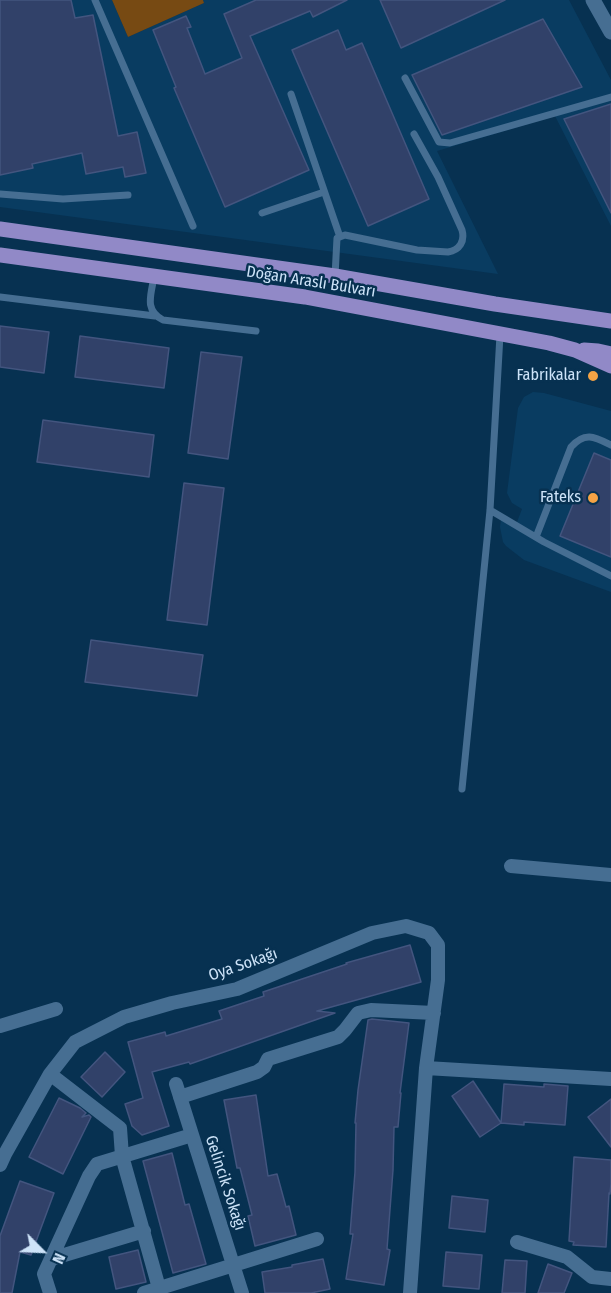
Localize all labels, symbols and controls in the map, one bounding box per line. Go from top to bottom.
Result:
street label: Doğan Araslı Bulvarı [245,262,377,302]
place label: Fabrikalar [517,366,581,386]
marker: Fabrikalar [586,369,600,383]
place label: Fateks [540,488,581,508]
marker: Fateks [586,491,600,505]
street label: Oya Sokağı [206,944,280,986]
street label: Gelincik Sokağı [201,1133,249,1233]
north arrow [12,1221,72,1281]
text: N [48,1250,70,1267]

